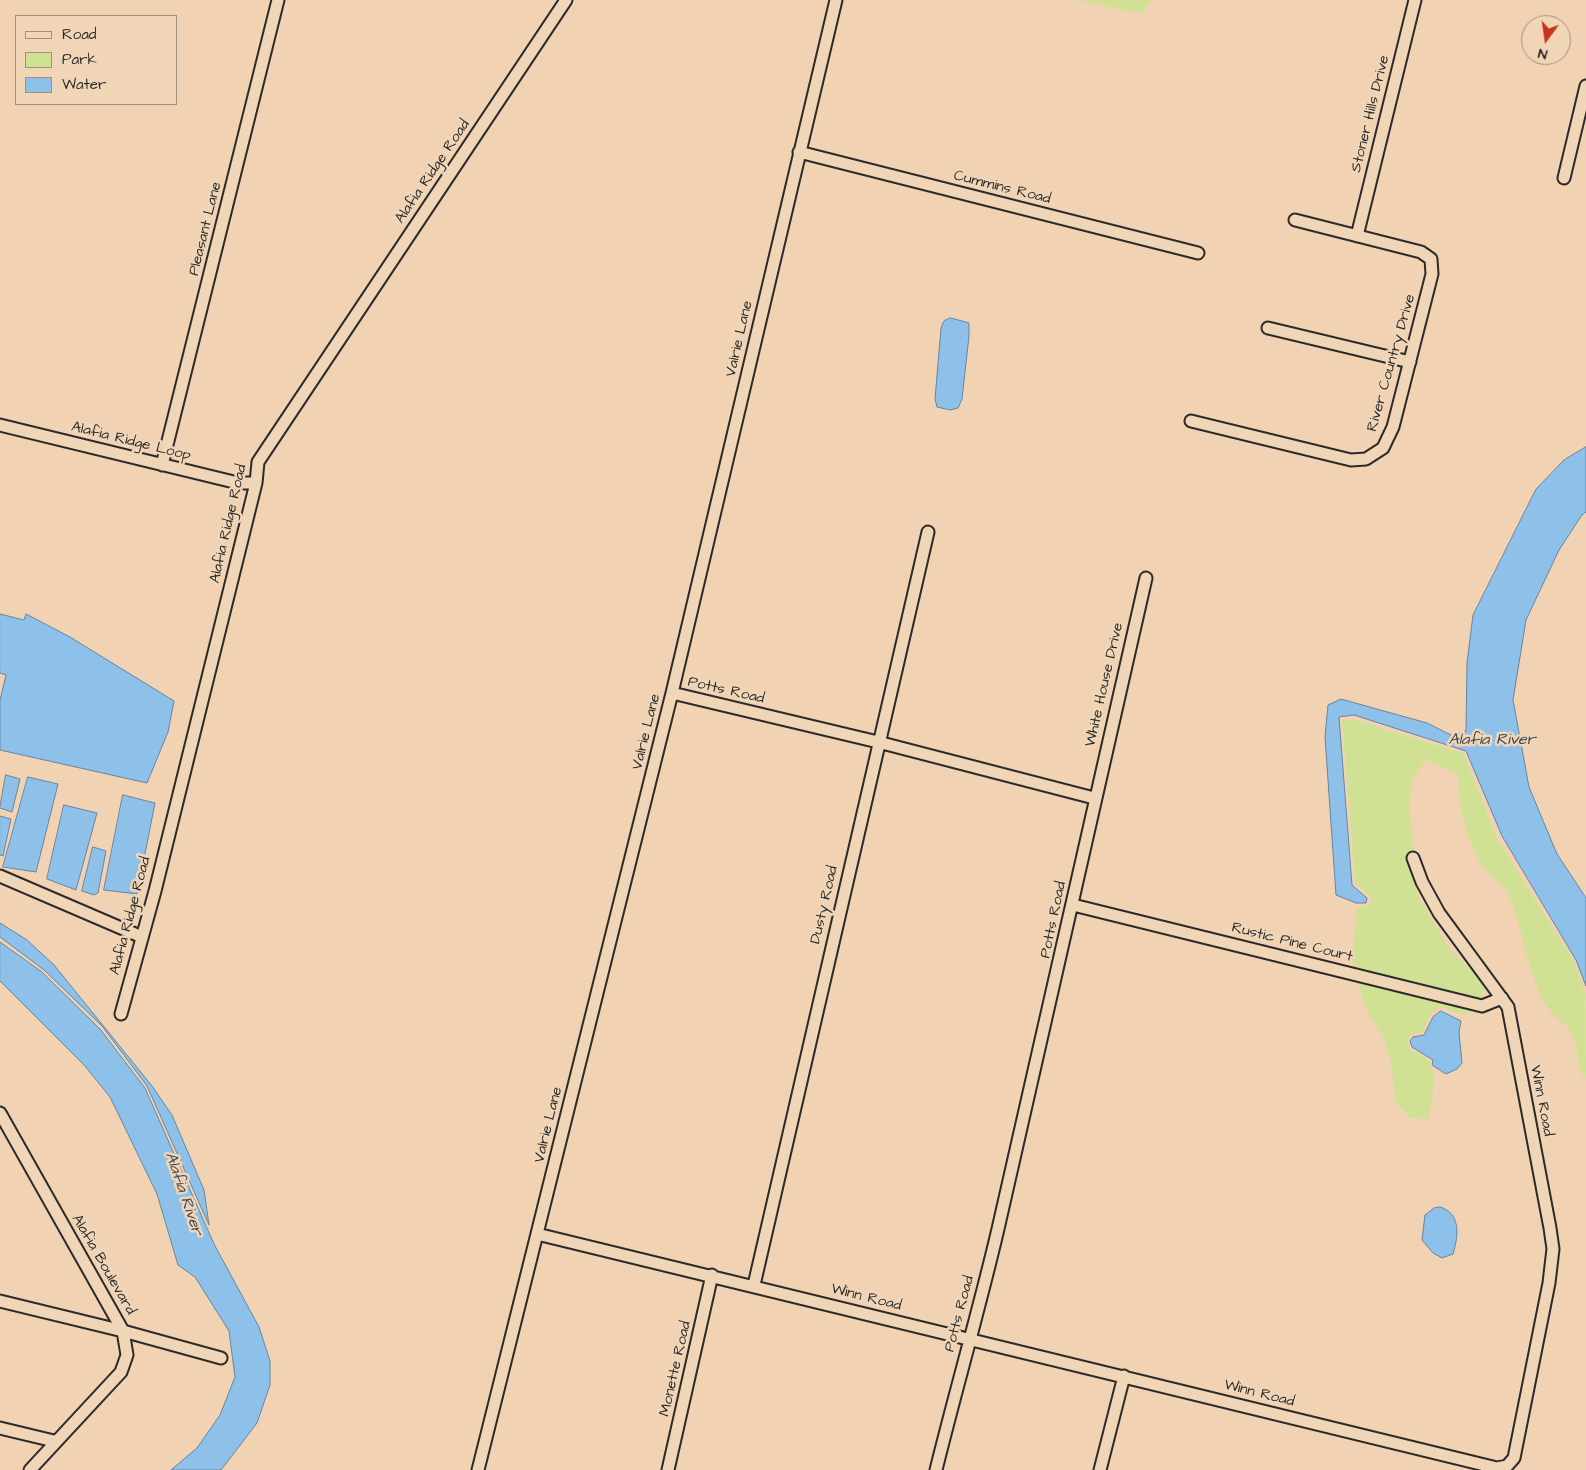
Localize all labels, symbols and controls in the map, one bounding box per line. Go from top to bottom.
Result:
legend [15,15,178,105]
north arrow [1521,15,1571,65]
text: Road [62,24,96,45]
text: N [1536,43,1549,64]
text: Park [62,49,97,70]
street label: Stoner Hills Drive [1348,54,1394,174]
text: Water [62,74,106,95]
street label: Alafia Ridge Road [392,117,474,227]
street label: Cummins Road [952,167,1052,209]
street label: Pleasant Lane [186,180,226,278]
street label: River Country Drive [1364,292,1420,434]
street label: Valrie Lane [722,299,758,379]
street label: Alafia Ridge Loop [69,418,193,466]
street label: Alafia Ridge Road [207,463,251,585]
street label: White House Drive [1082,621,1128,749]
street label: Potts Road [686,673,766,709]
street label: Valrie Lane [629,692,665,772]
water label: Alafia River [1449,731,1535,751]
street label: Alafia Ridge Road [107,855,155,977]
street label: Dusty Road [807,864,843,946]
street label: Potts Road [1037,880,1071,960]
street label: Rustic Pine Court [1230,919,1354,967]
street label: Winn Road [1525,1064,1557,1138]
street label: Valrie Lane [531,1085,567,1165]
water label: Alafia River [160,1150,206,1238]
street label: Alafia Boulevard [67,1212,139,1318]
street label: Potts Road [941,1274,979,1354]
street label: Winn Road [829,1281,903,1315]
street label: Monette Road [656,1320,696,1418]
street label: Winn Road [1222,1377,1296,1411]

